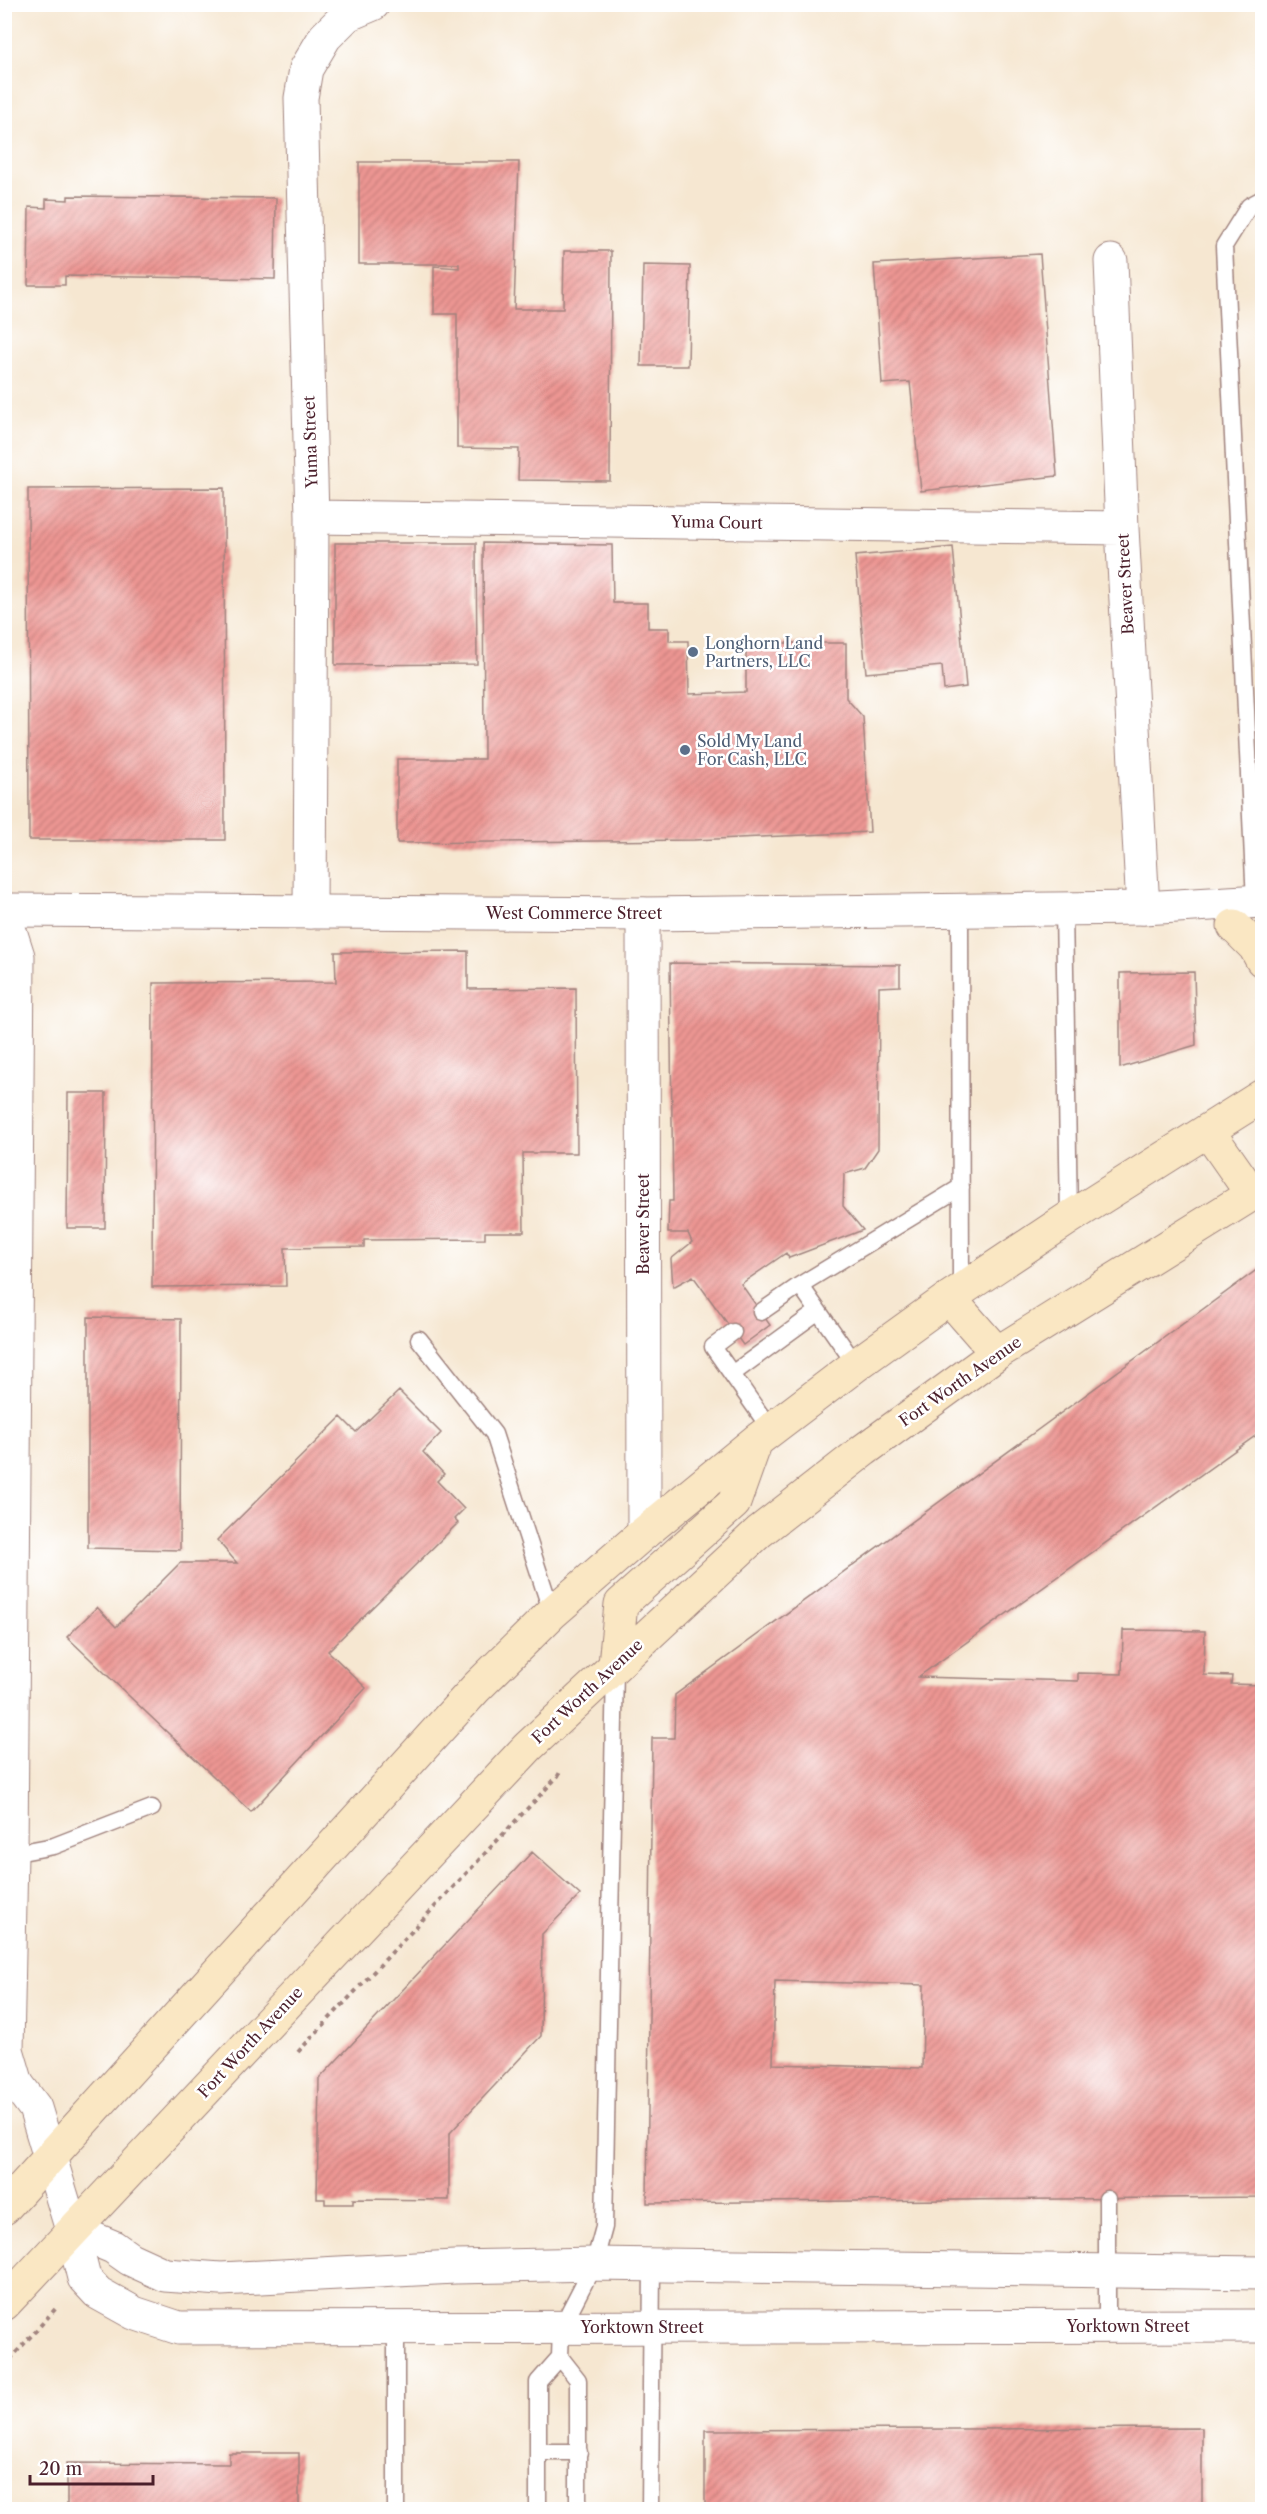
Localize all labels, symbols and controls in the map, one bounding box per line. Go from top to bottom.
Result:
street label: Yuma Street [298,395,322,490]
street label: Yuma Court [670,511,763,533]
street label: Beaver Street [1112,533,1138,635]
place label: Longhorn Land Partners, LLC [705,633,824,671]
marker: Longhorn Land Partners, LLC [686,645,700,659]
place label: Sold My Land For Cash, LLC [697,731,807,769]
marker: Sold My Land For Cash, LLC [678,743,692,757]
street label: West Commerce Street [485,903,662,923]
street label: Beaver Street [633,1173,653,1275]
street label: Fort Worth Avenue [895,1331,1025,1431]
street label: Fort Worth Avenue [527,1634,647,1748]
street label: Fort Worth Avenue [193,1982,307,2102]
street label: Yorktown Street [1065,2316,1190,2336]
street label: Yorktown Street [579,2317,704,2337]
scale bar [30,2448,153,2486]
text: 20 m [39,2458,83,2480]

